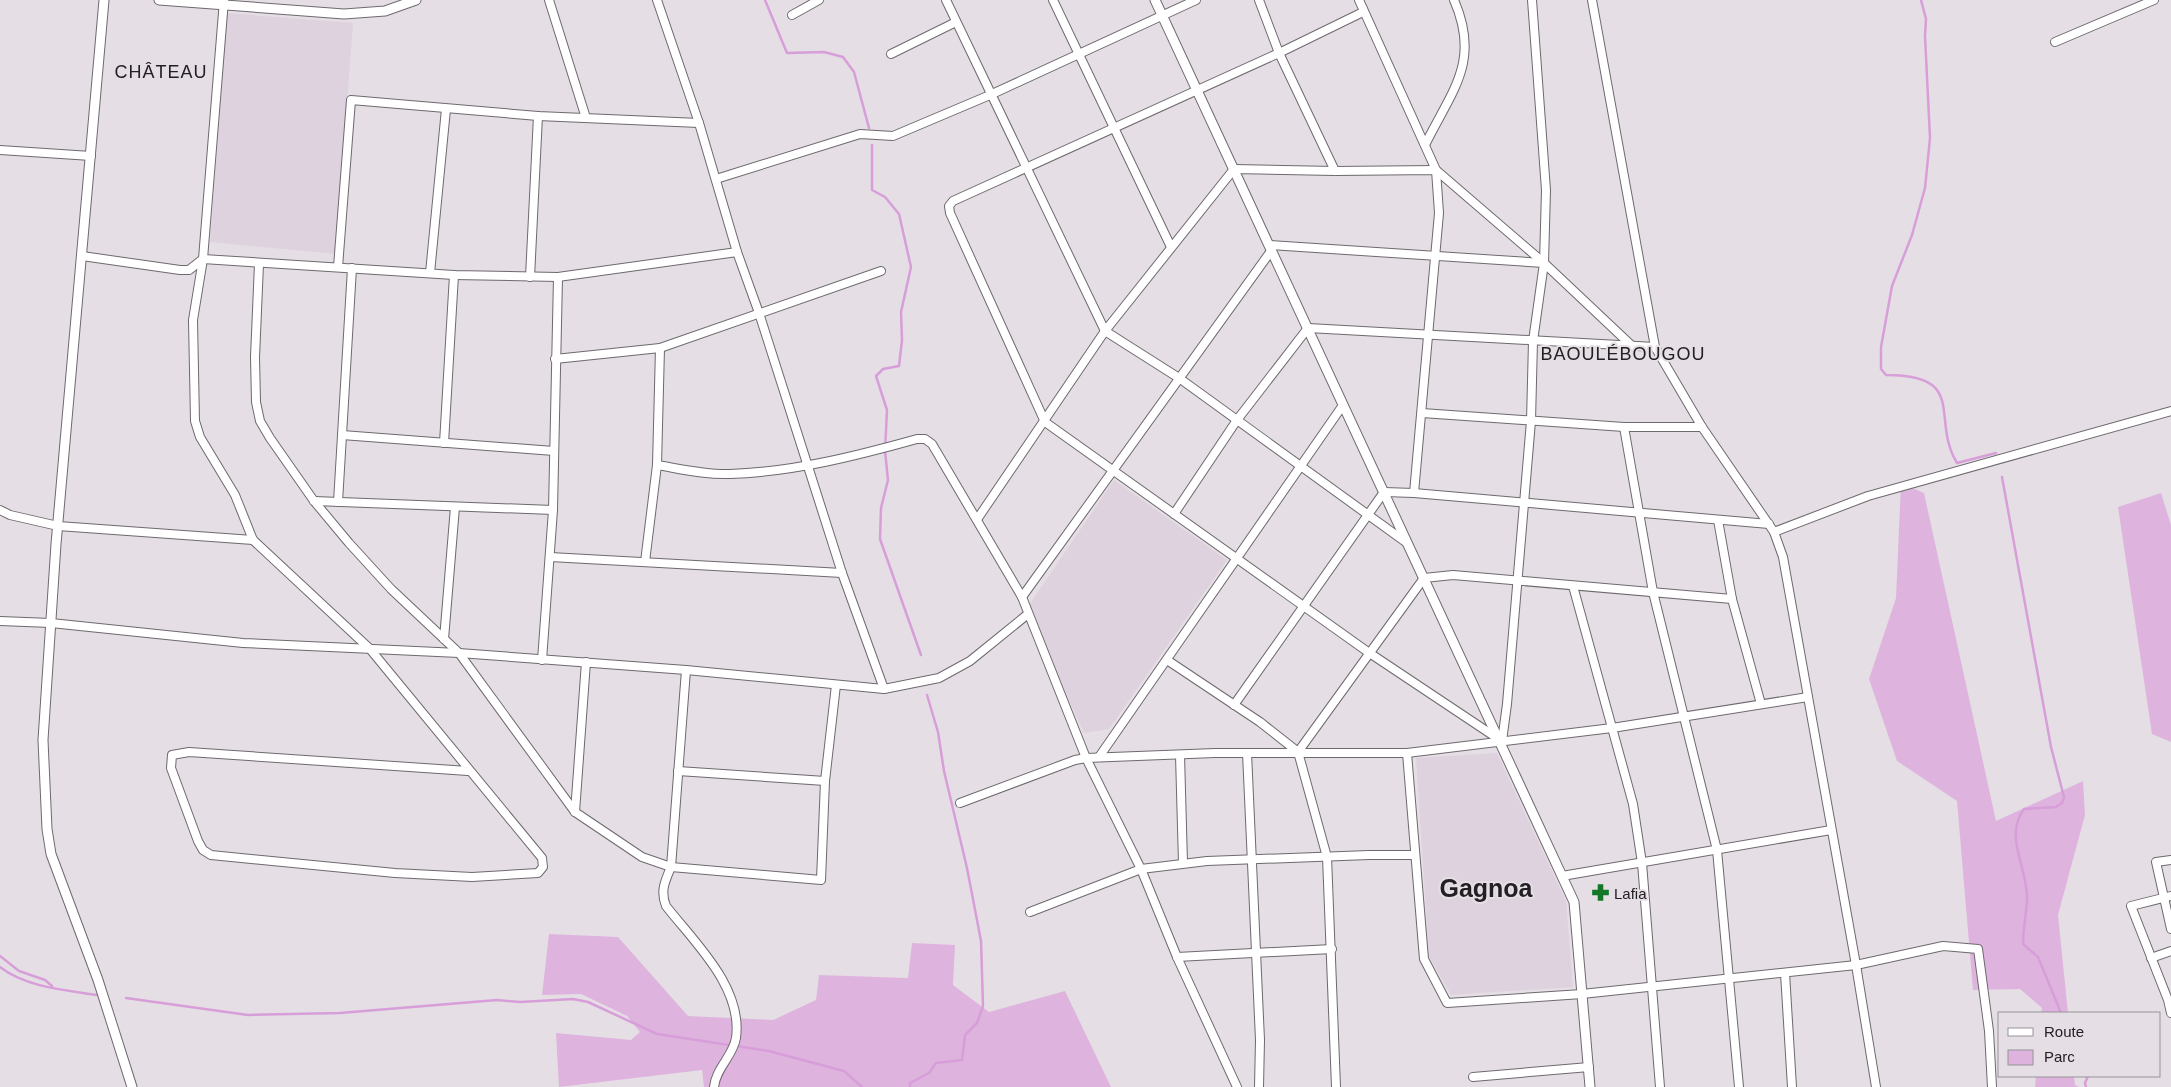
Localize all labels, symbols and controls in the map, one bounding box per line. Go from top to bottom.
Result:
district label: CHÂTEAU [114,62,208,82]
district label: BAOULÉBOUGOU [1540,344,1706,364]
district label: Gagnoa [1439,874,1534,902]
pharmacy icon: Lafia [1590,883,1610,903]
place label: Lafia [1614,885,1647,902]
legend [1998,1012,2161,1077]
text: Route [2044,1023,2084,1040]
text: Parc [2044,1048,2075,1065]

